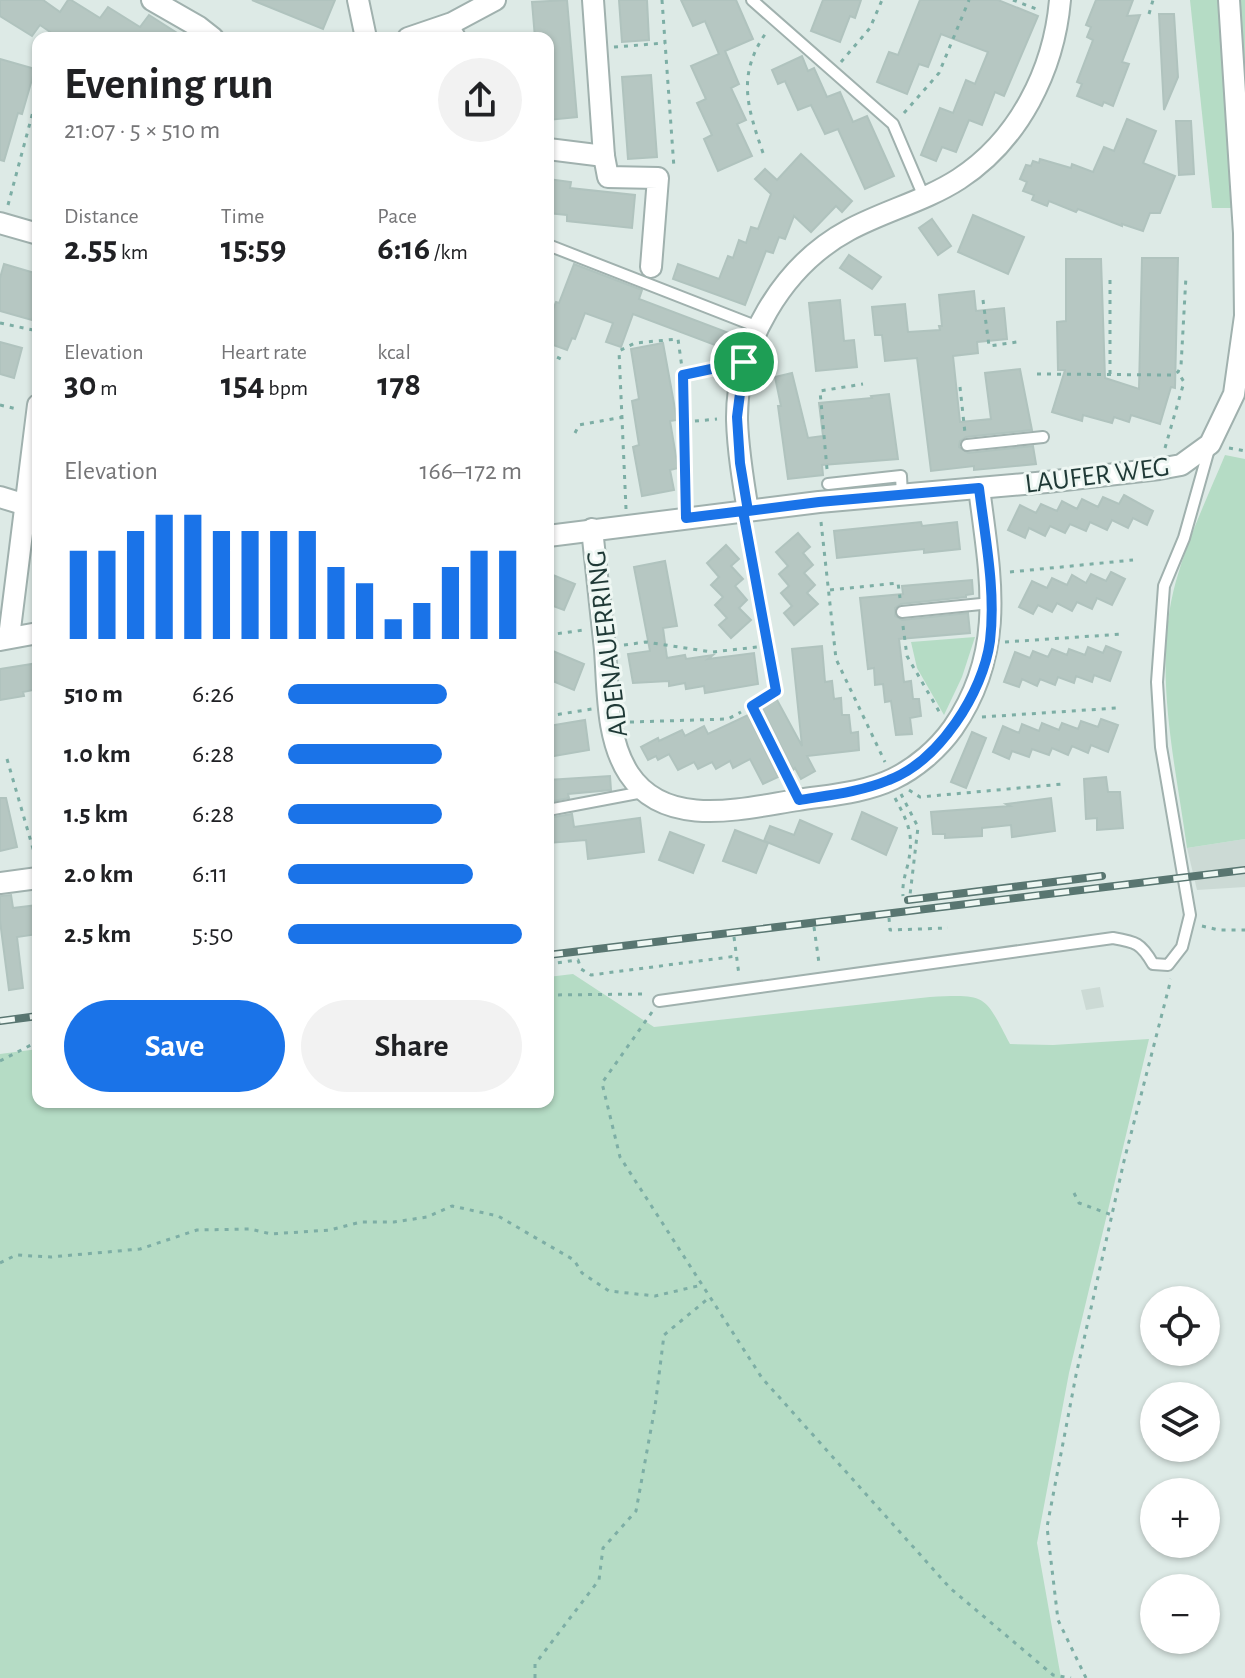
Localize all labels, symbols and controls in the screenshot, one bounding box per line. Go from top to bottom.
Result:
button: share [438,58,522,142]
text: Evening run [64,63,273,107]
text: 21:07 · 5 × 510 m [64,117,220,143]
text: Distance [64,205,139,227]
text: Time [221,205,265,227]
text: Pace [377,205,417,227]
text: 2.55 [64,232,117,266]
text: 15:59 [221,232,286,266]
text: 6:16 [377,232,430,266]
text: km [117,241,148,263]
text: /km [430,241,468,263]
pin [710,328,778,396]
icon: arrive [722,340,766,384]
text: Elevation [64,341,144,363]
text: Heart rate [221,341,307,363]
text: kcal [377,341,411,363]
text: 30 [64,368,96,402]
text: 154 [221,368,265,402]
text: 178 [377,368,421,402]
text: m [96,377,118,399]
text: bpm [265,377,308,399]
street label: LAUFER WEG [1023,453,1171,499]
text: Elevation [64,458,158,484]
text: 166–172 m [420,458,522,484]
street label: ADENAUERRING [583,549,633,739]
text: 510 m [64,681,123,707]
text: 6:26 [192,681,234,707]
text: 1.0 km [64,741,131,767]
text: 6:28 [192,741,234,767]
text: 1.5 km [64,801,128,827]
text: 6:28 [192,801,234,827]
text: 2.0 km [64,861,134,887]
text: 6:11 [192,861,228,887]
text: 2.5 km [64,921,131,947]
text: 5:50 [192,921,233,947]
button: Save [64,1000,285,1092]
button: Share [301,1000,522,1092]
map controls [1140,1286,1220,1654]
button: locate [1140,1286,1220,1366]
button: layers [1140,1382,1220,1462]
button: + [1140,1478,1220,1558]
button: − [1140,1574,1220,1654]

